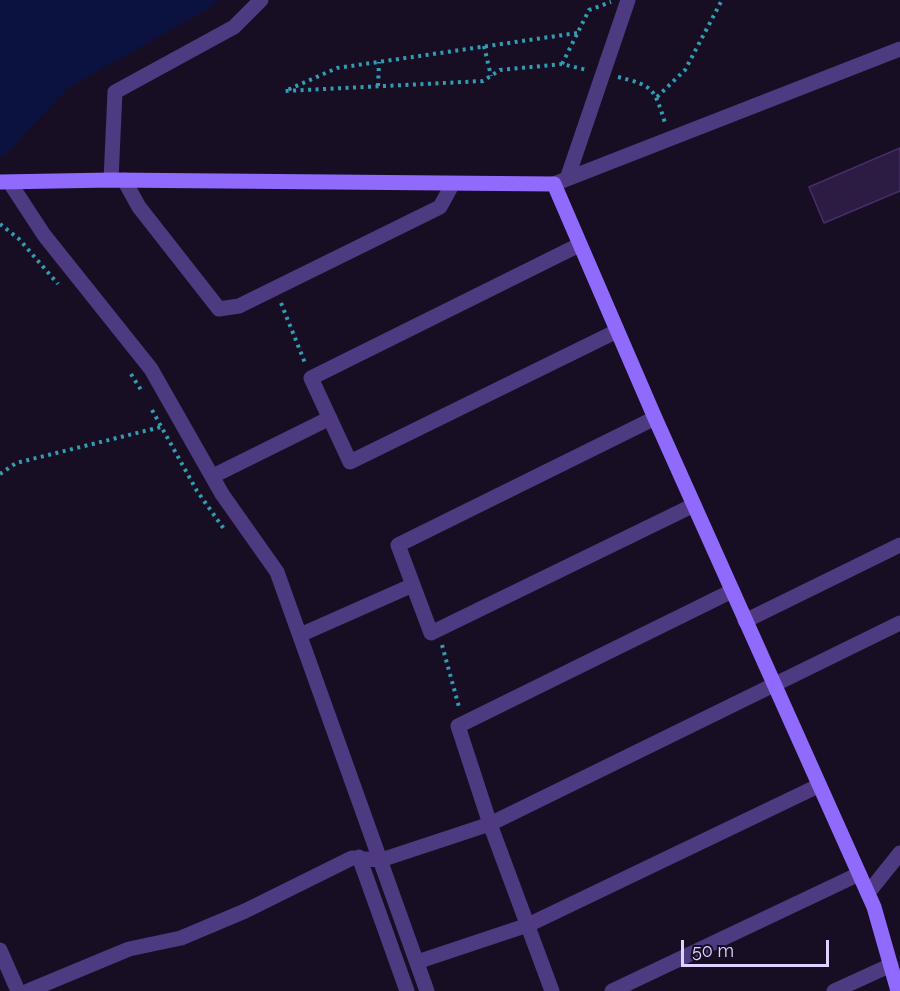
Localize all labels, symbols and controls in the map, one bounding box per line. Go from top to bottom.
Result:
scale bar [684,928,832,966]
text: 50 m [692,940,734,961]

